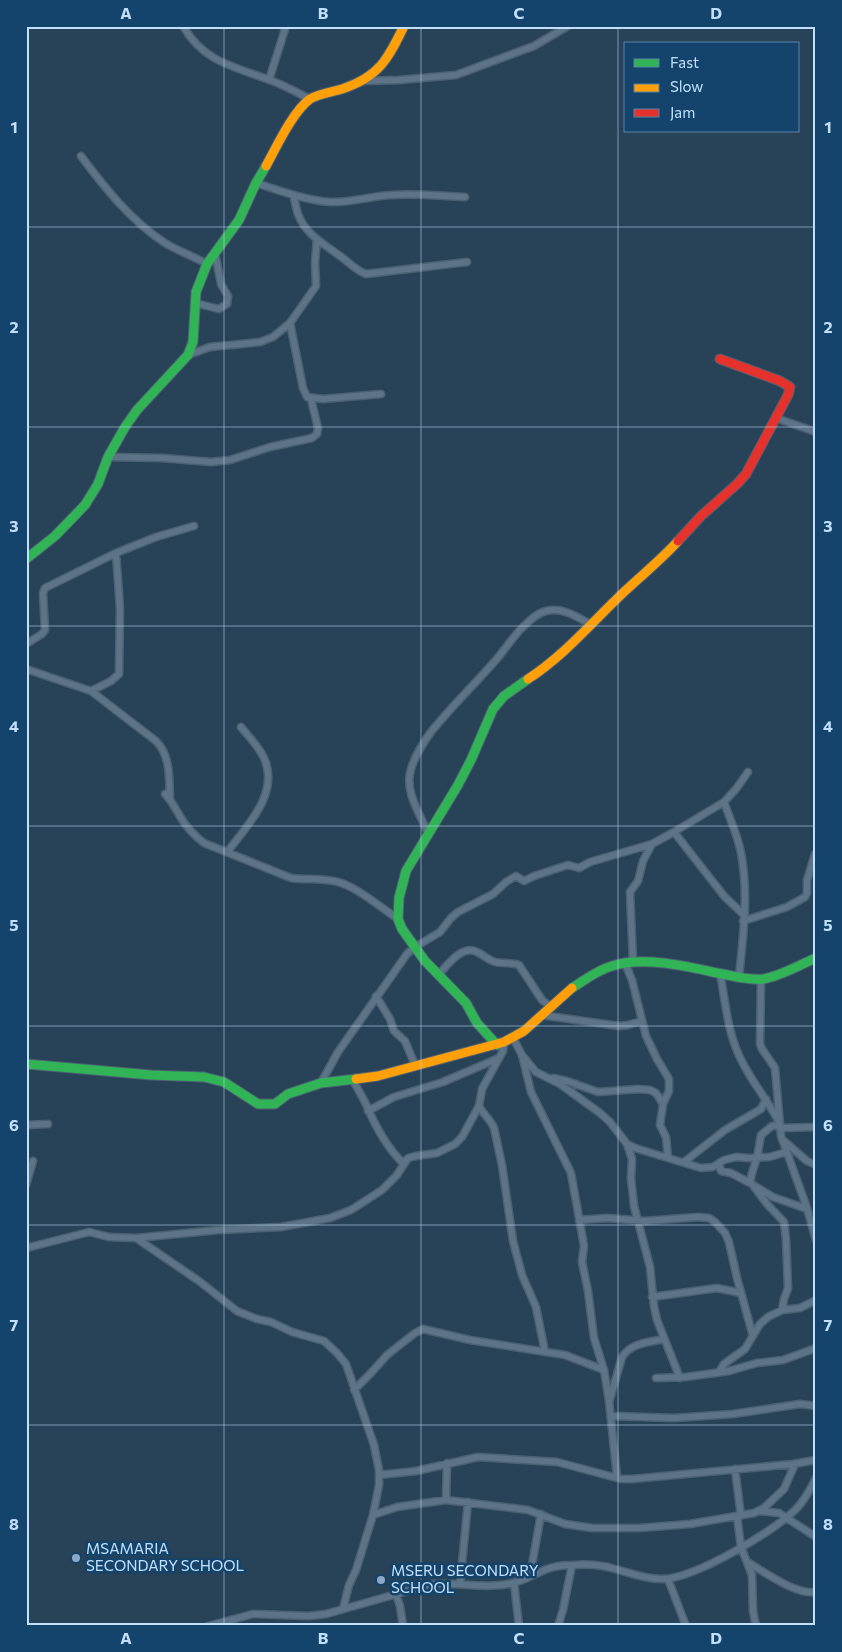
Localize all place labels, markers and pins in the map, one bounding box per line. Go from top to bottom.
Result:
place label: MSAMARIA SECONDARY SCHOOL [86,1539,245,1574]
marker: MSAMARIA SECONDARY SCHOOL [70,1552,82,1564]
place label: MSERU SECONDARY SCHOOL [391,1561,539,1596]
marker: MSERU SECONDARY SCHOOL [375,1574,387,1586]

